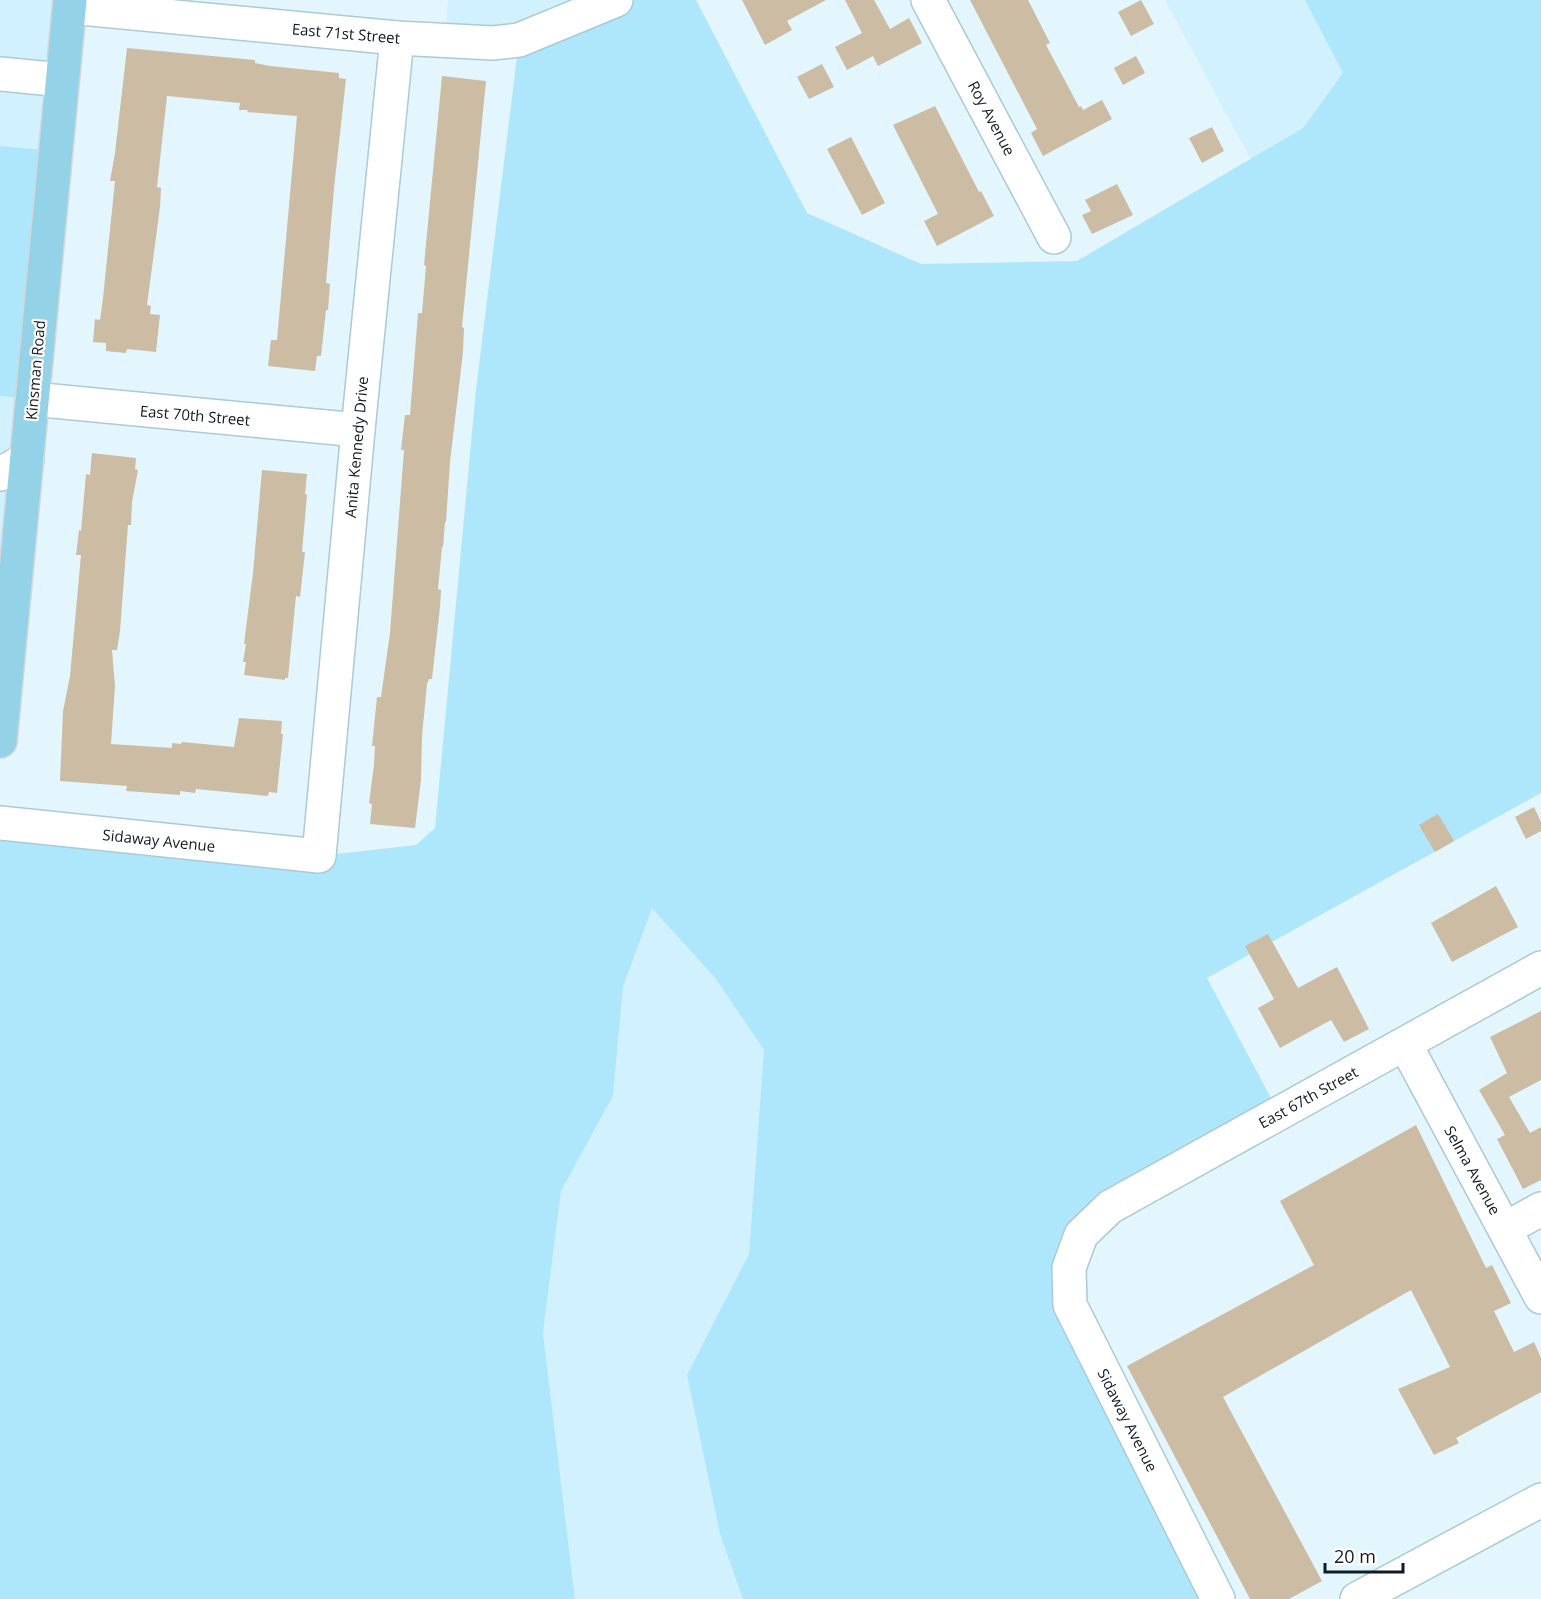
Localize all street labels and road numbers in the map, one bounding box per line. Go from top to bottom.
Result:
street label: East 71st Street [291,18,401,48]
street label: Roy Avenue [964,77,1020,159]
street label: Kinsman Road [21,319,49,421]
street label: Anita Kennedy Drive [340,375,372,519]
street label: East 70th Street [139,400,251,430]
street label: Sidaway Avenue [102,824,216,856]
street label: East 67th Street [1255,1061,1361,1133]
street label: Selma Avenue [1440,1122,1506,1218]
street label: Sidaway Avenue [1093,1365,1163,1475]

